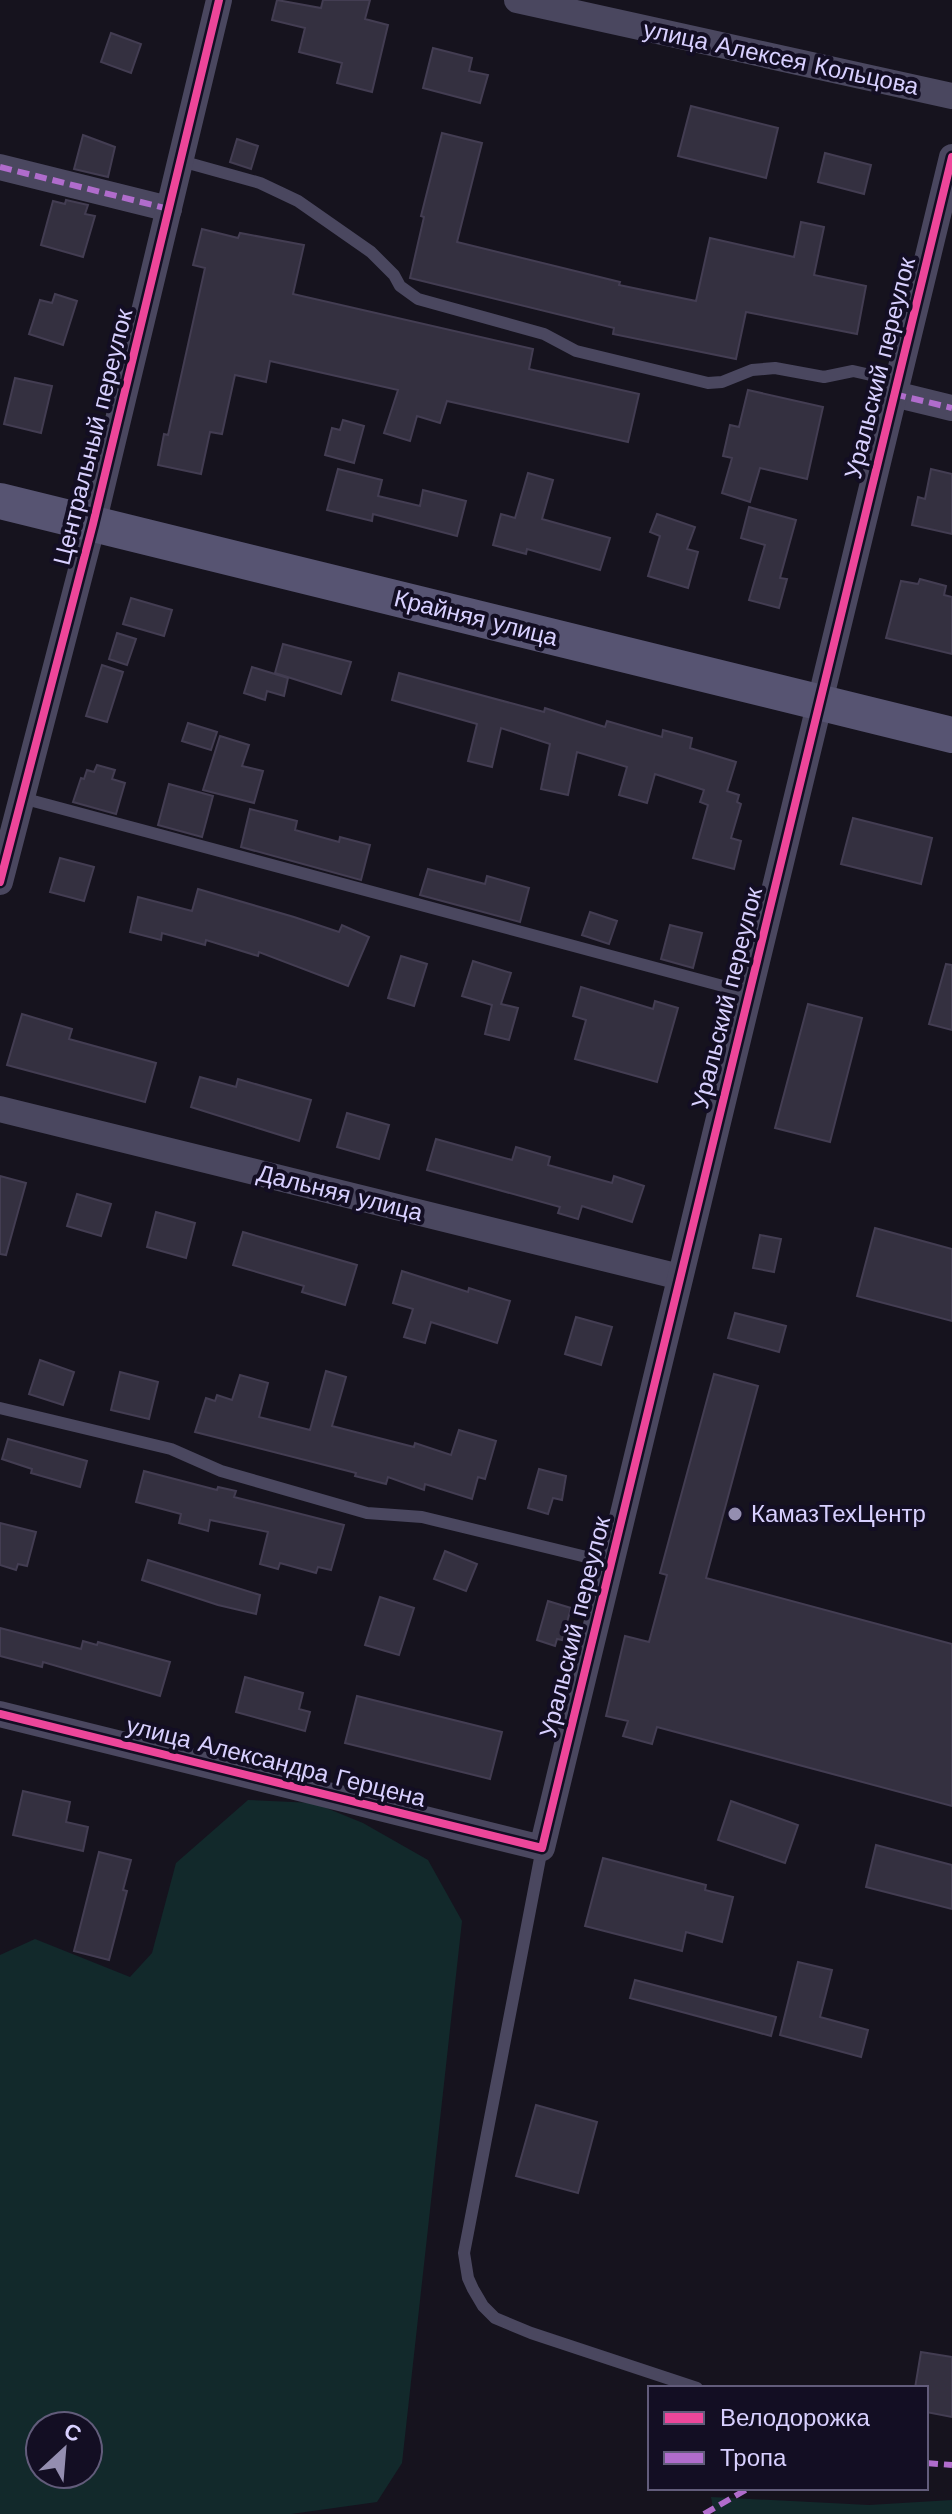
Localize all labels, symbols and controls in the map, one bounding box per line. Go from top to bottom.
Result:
street label: улица Алексея Кольцова [641,15,922,101]
street label: Уральский переулок [839,254,921,482]
street label: Центральный переулок [48,306,139,568]
street label: Крайняя улица [391,584,561,652]
street label: Уральский переулок [686,884,768,1112]
street label: Дальняя улица [254,1159,426,1227]
place label: КамазТехЦентр [751,1500,926,1528]
marker: КамазТехЦентр [726,1505,744,1523]
street label: Уральский переулок [534,1513,616,1741]
street label: улица Александра Герцена [124,1711,429,1813]
legend [648,2386,928,2490]
text: Велодорожка [720,2404,871,2432]
north arrow [24,2410,104,2490]
text: С [60,2418,85,2447]
text: Тропа [720,2444,787,2472]

